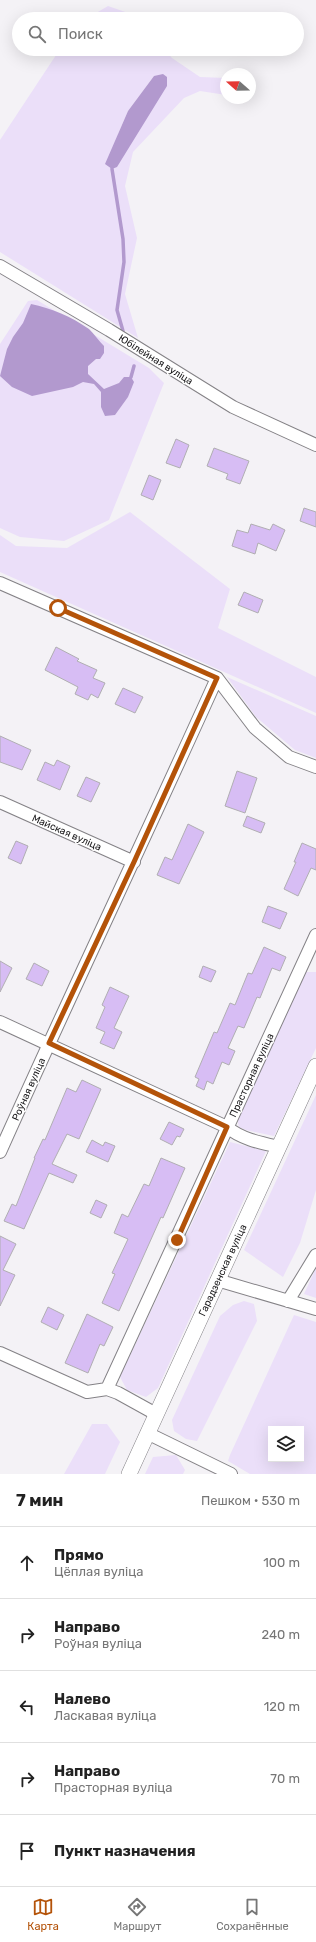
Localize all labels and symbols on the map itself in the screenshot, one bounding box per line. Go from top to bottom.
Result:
north arrow [220,68,256,104]
street label: Юбілейная вуліца [116,332,195,388]
route start [49,599,67,617]
street label: Майская вуліца [30,812,103,854]
street label: Прасторная вуліца [227,1032,277,1119]
street label: Роўная вуліца [10,1056,48,1123]
street label: Гарадзенская вуліца [196,1223,249,1318]
route end [168,1231,186,1249]

